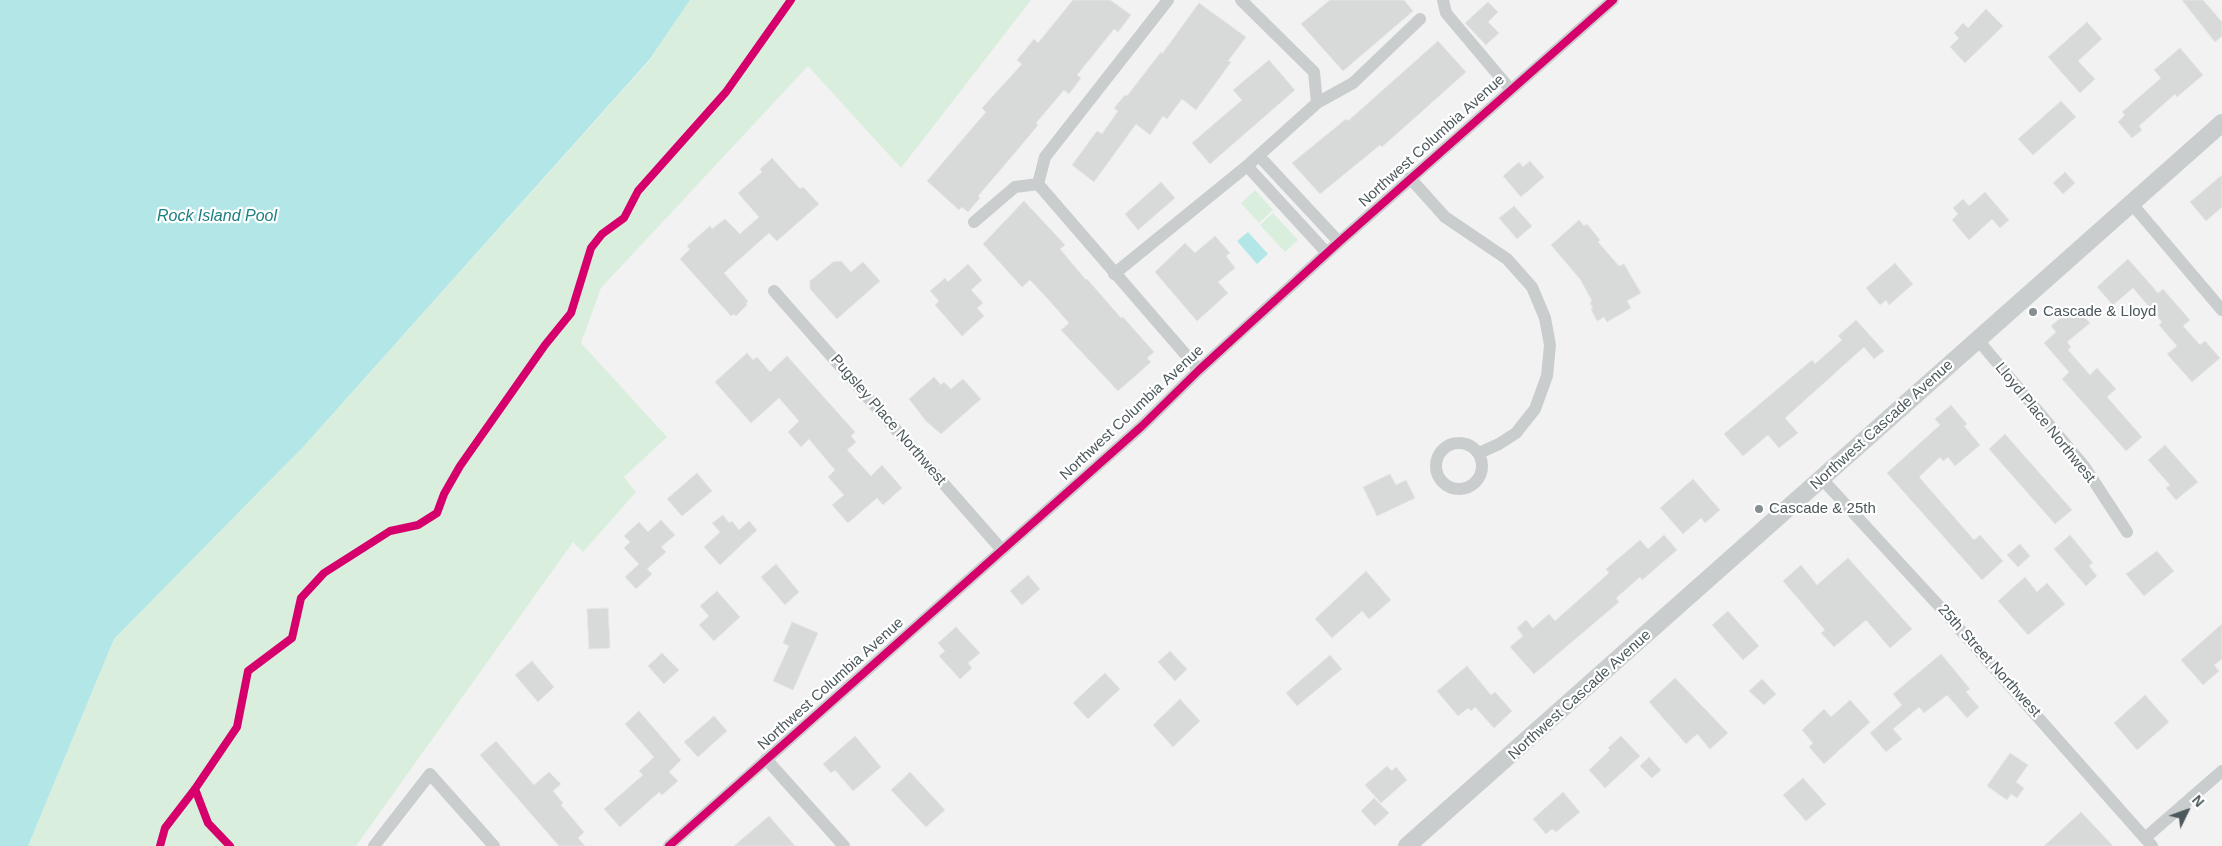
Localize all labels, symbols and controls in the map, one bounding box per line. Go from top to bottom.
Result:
street label: Northwest Columbia Avenue [1355,71,1509,211]
water label: Rock Island Pool [157,207,277,227]
place label: Cascade & Lloyd [2043,303,2156,321]
marker: Cascade & Lloyd [2027,306,2039,318]
street label: Northwest Columbia Avenue [1056,342,1208,484]
street label: Pugsley Place Northwest [827,351,949,489]
street label: Northwest Cascade Avenue [1807,356,1957,494]
street label: Lloyd Place Northwest [1991,359,2099,487]
place label: Cascade & 25th [1769,500,1876,518]
marker: Cascade & 25th [1753,503,1765,515]
street label: 25th Street Northwest [1934,601,2044,721]
street label: Northwest Columbia Avenue [754,614,908,754]
street label: Northwest Cascade Avenue [1505,626,1655,764]
north arrow [2162,786,2212,836]
text: N [2189,792,2207,810]

